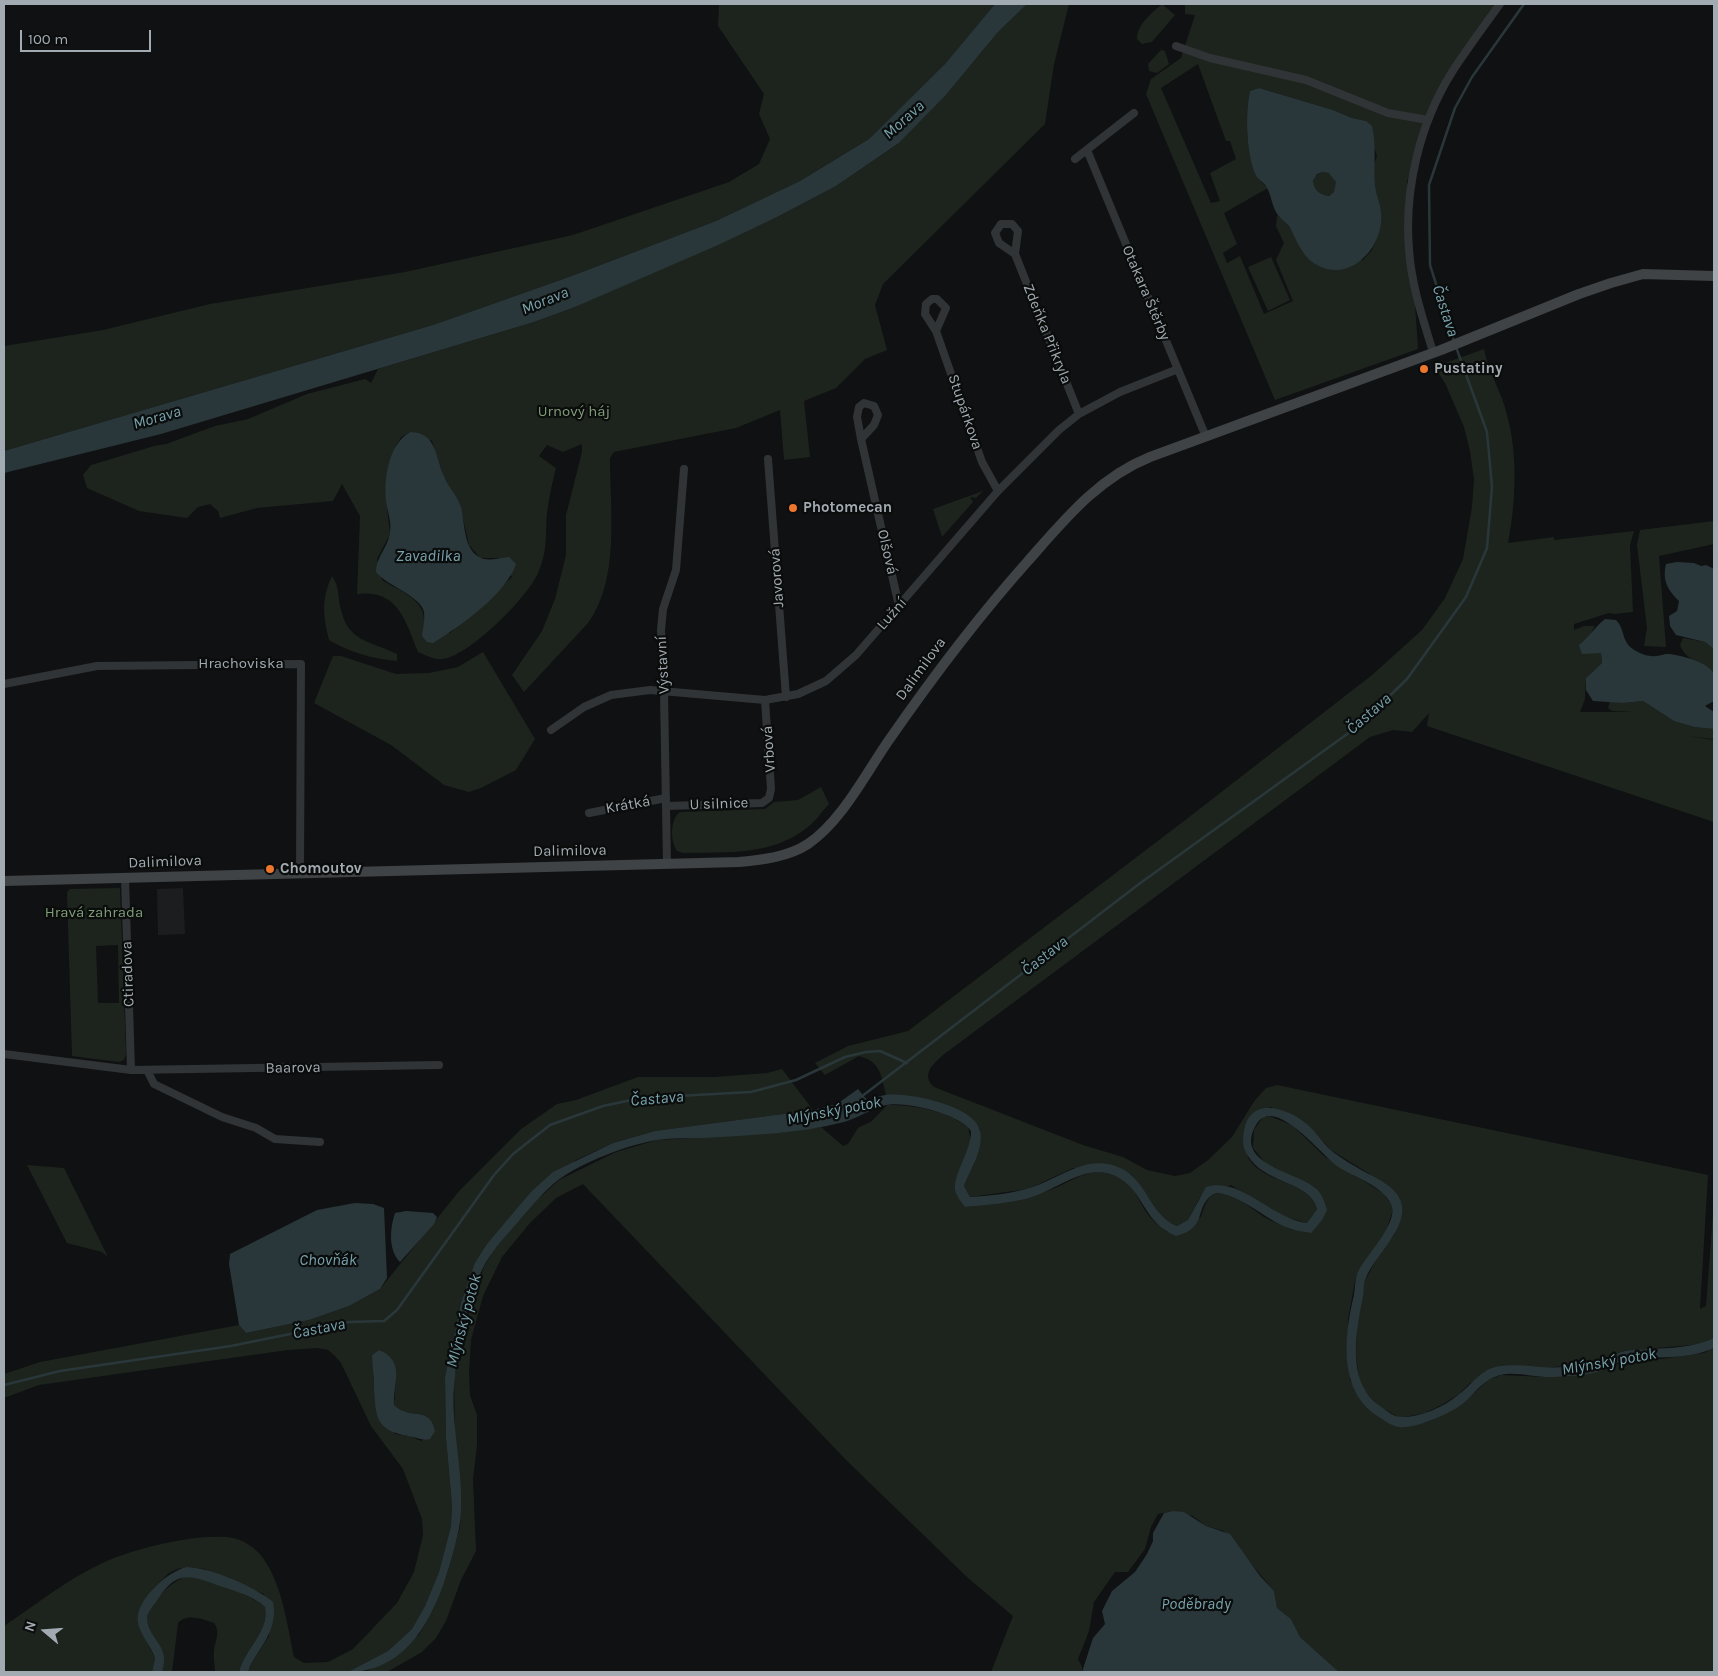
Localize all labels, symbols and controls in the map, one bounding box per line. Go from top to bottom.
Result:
scale bar [22,20,154,52]
text: 100 m [28,30,68,48]
water label: Morava [879,96,929,144]
street label: Otakara Štěrby [1118,243,1174,343]
street label: Zdeňka Přikryla [1019,281,1075,387]
water label: Morava [519,283,571,319]
water label: Častava [1428,283,1462,339]
place label: Pustatiny [1434,360,1502,378]
marker: Pustatiny [1418,363,1430,375]
street label: Stupárkova [944,372,986,452]
water label: Morava [131,402,183,434]
park label: Urnový háj [538,403,610,421]
place label: Photomecan [803,499,892,517]
marker: Photomecan [787,502,799,514]
street label: Olšová [873,528,901,576]
water label: Zavadilka [396,546,460,566]
street label: Javorová [766,548,788,608]
street label: Lužní [873,594,911,634]
street label: Dalimilova [892,634,950,704]
street label: Výstavní [652,635,674,695]
street label: Hrachoviska [198,655,284,673]
water label: Častava [1343,689,1395,739]
street label: Vrbová [758,725,780,773]
street label: Krátká [604,792,652,818]
street label: U silnice [689,794,749,814]
street label: Dalimilova [533,841,607,861]
street label: Dalimilova [128,852,202,872]
place label: Chomoutov [280,860,362,878]
marker: Chomoutov [264,863,276,875]
park label: Hravá zahrada [45,904,143,922]
water label: Častava [1018,932,1072,980]
street label: Ctiradova [118,941,138,1007]
street label: Baarova [265,1059,321,1077]
water label: Častava [630,1087,684,1111]
water label: Mlýnský potok [785,1092,883,1130]
water label: Chovňák [299,1250,357,1270]
water label: Mlýnský potok [442,1272,486,1370]
water label: Častava [291,1314,347,1344]
water label: Mlýnský potok [1560,1344,1658,1380]
water label: Poděbrady [1161,1594,1231,1614]
north arrow [20,1606,70,1656]
text: N [21,1619,40,1634]

